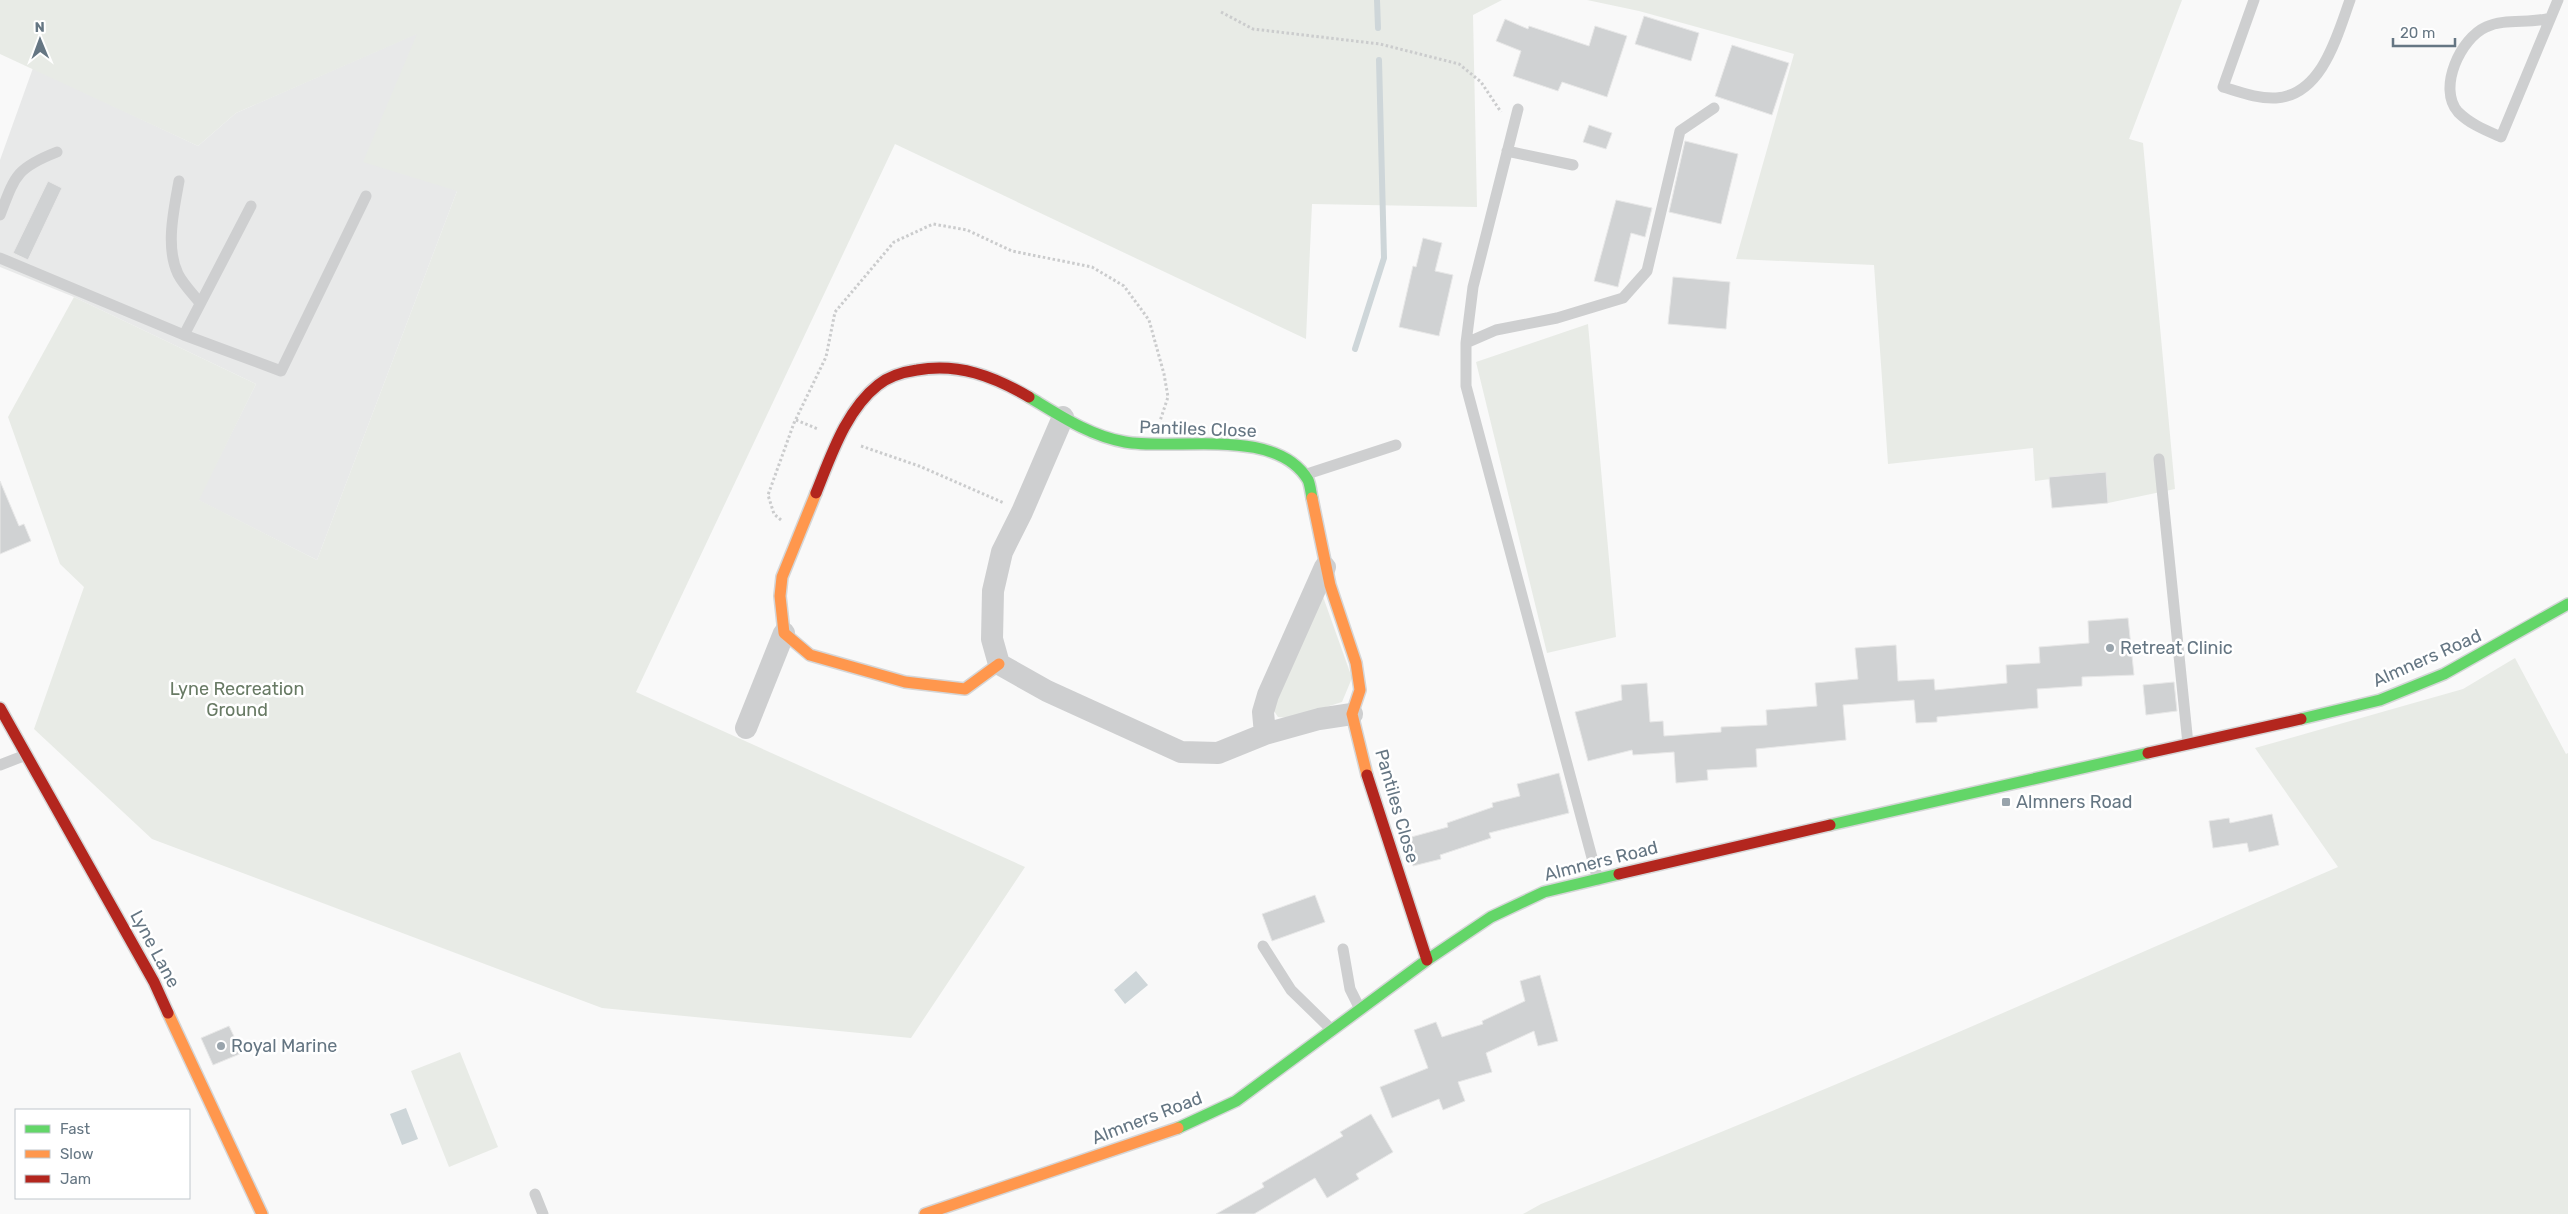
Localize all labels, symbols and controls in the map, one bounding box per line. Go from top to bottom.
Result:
north arrow [15,15,65,65]
scale bar [2393,15,2456,47]
text: N [35,19,45,36]
text: 20 m [2400,24,2435,42]
street label: Pantiles Close [1139,416,1257,442]
street label: Almners Road [2369,624,2485,692]
place label: Retreat Clinic [2120,637,2233,659]
marker: Retreat Clinic [2104,642,2116,654]
park label: Lyne Recreation Ground [170,678,304,721]
street label: Pantiles Close [1370,746,1424,866]
place label: Almners Road [2016,791,2133,813]
marker: Almners Road [2000,796,2012,808]
street label: Almners Road [1542,836,1660,886]
street label: Lyne Lane [125,906,185,992]
place label: Royal Marine [231,1035,337,1057]
marker: Royal Marine [215,1040,227,1052]
street label: Almners Road [1089,1087,1205,1149]
legend [15,1109,190,1199]
text: Fast [60,1120,90,1138]
text: Slow [60,1145,93,1163]
text: Jam [60,1170,91,1188]

